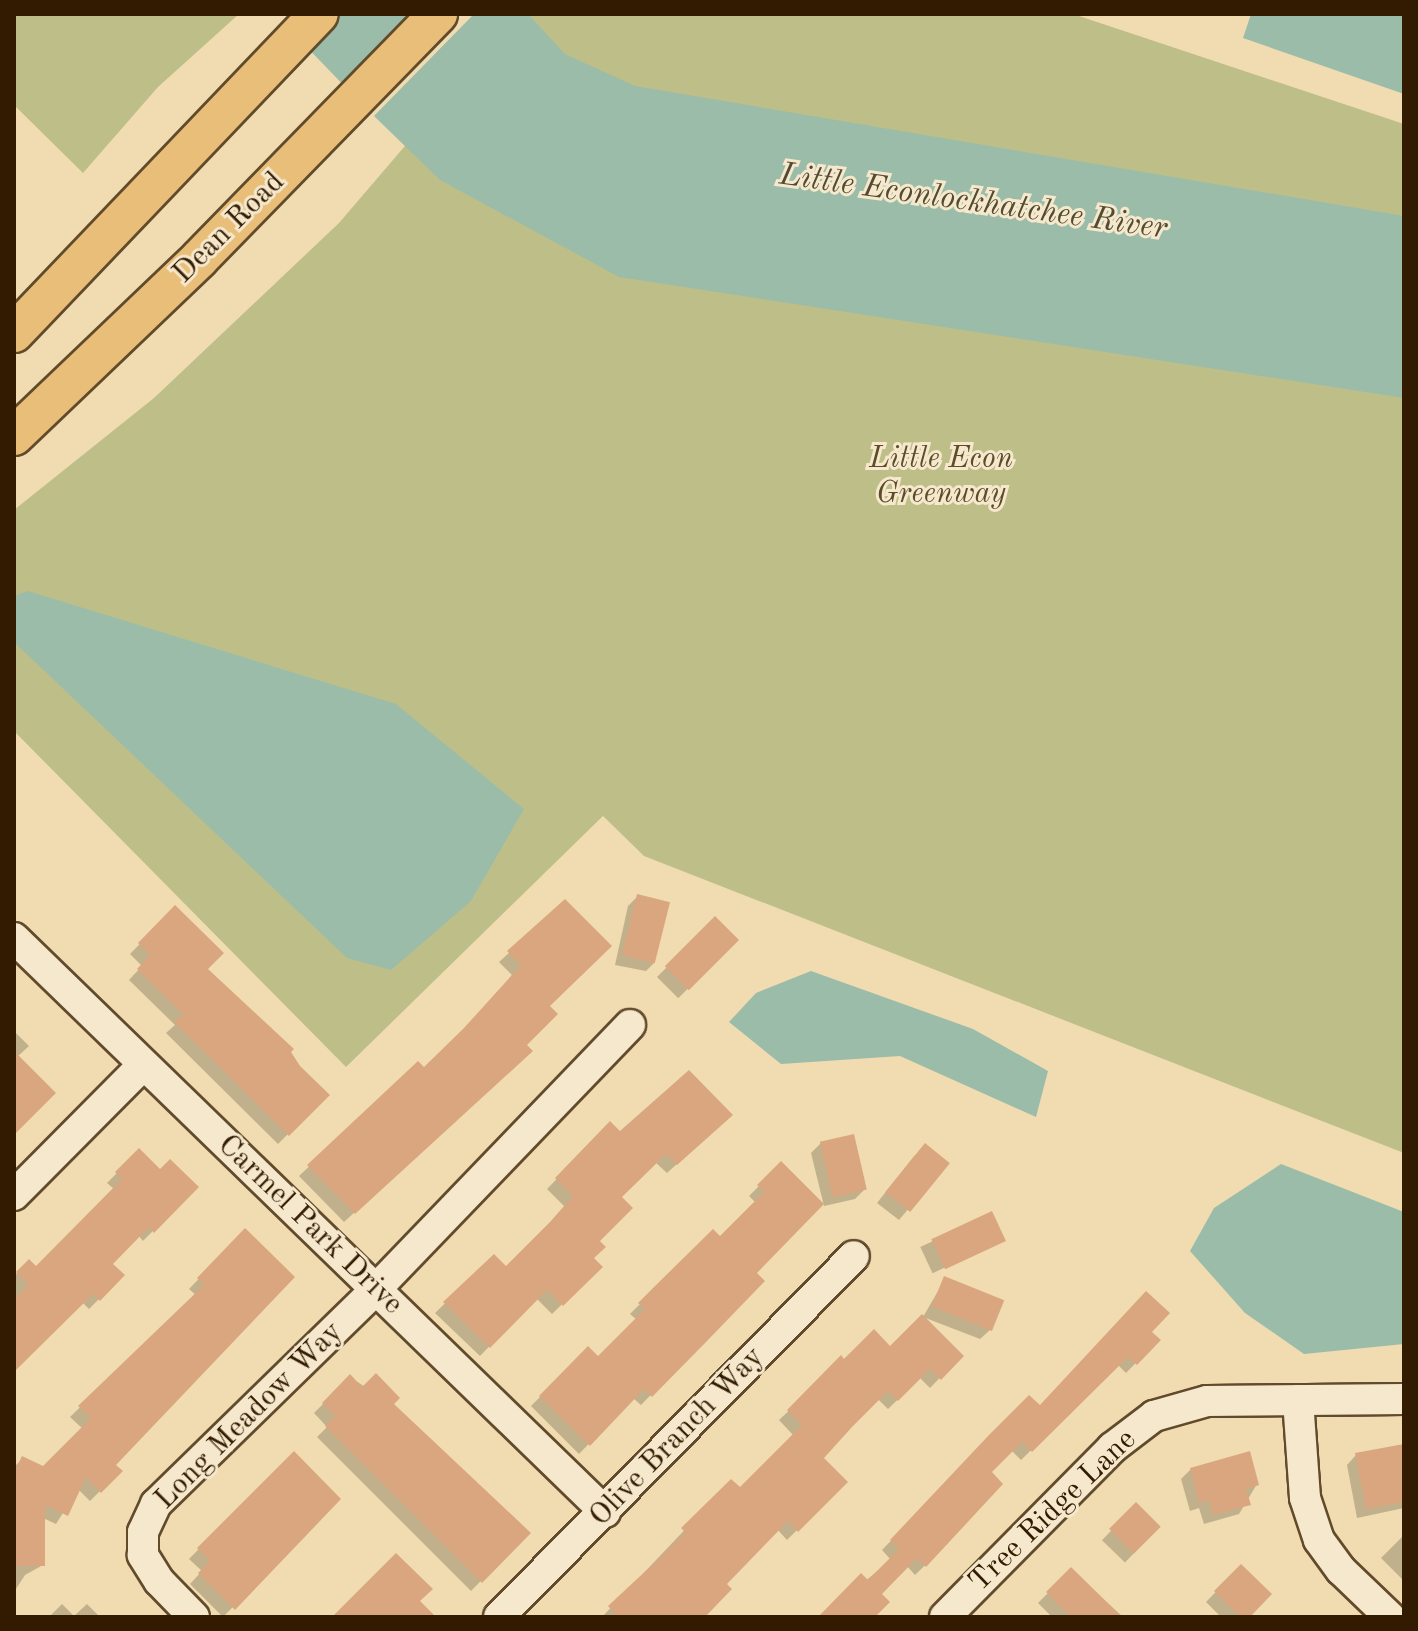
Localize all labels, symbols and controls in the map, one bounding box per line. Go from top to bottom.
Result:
water label: Little Econlockhatchee River [777,157,1169,249]
street label: Dean Road [166,165,292,291]
park label: Little Econ Greenway [869,441,1013,512]
street label: Carmel Park Drive [210,1127,410,1323]
street label: Long Meadow Way [147,1314,351,1518]
street label: Olive Branch Way [582,1340,772,1534]
street label: Tree Ridge Lane [962,1422,1144,1600]

